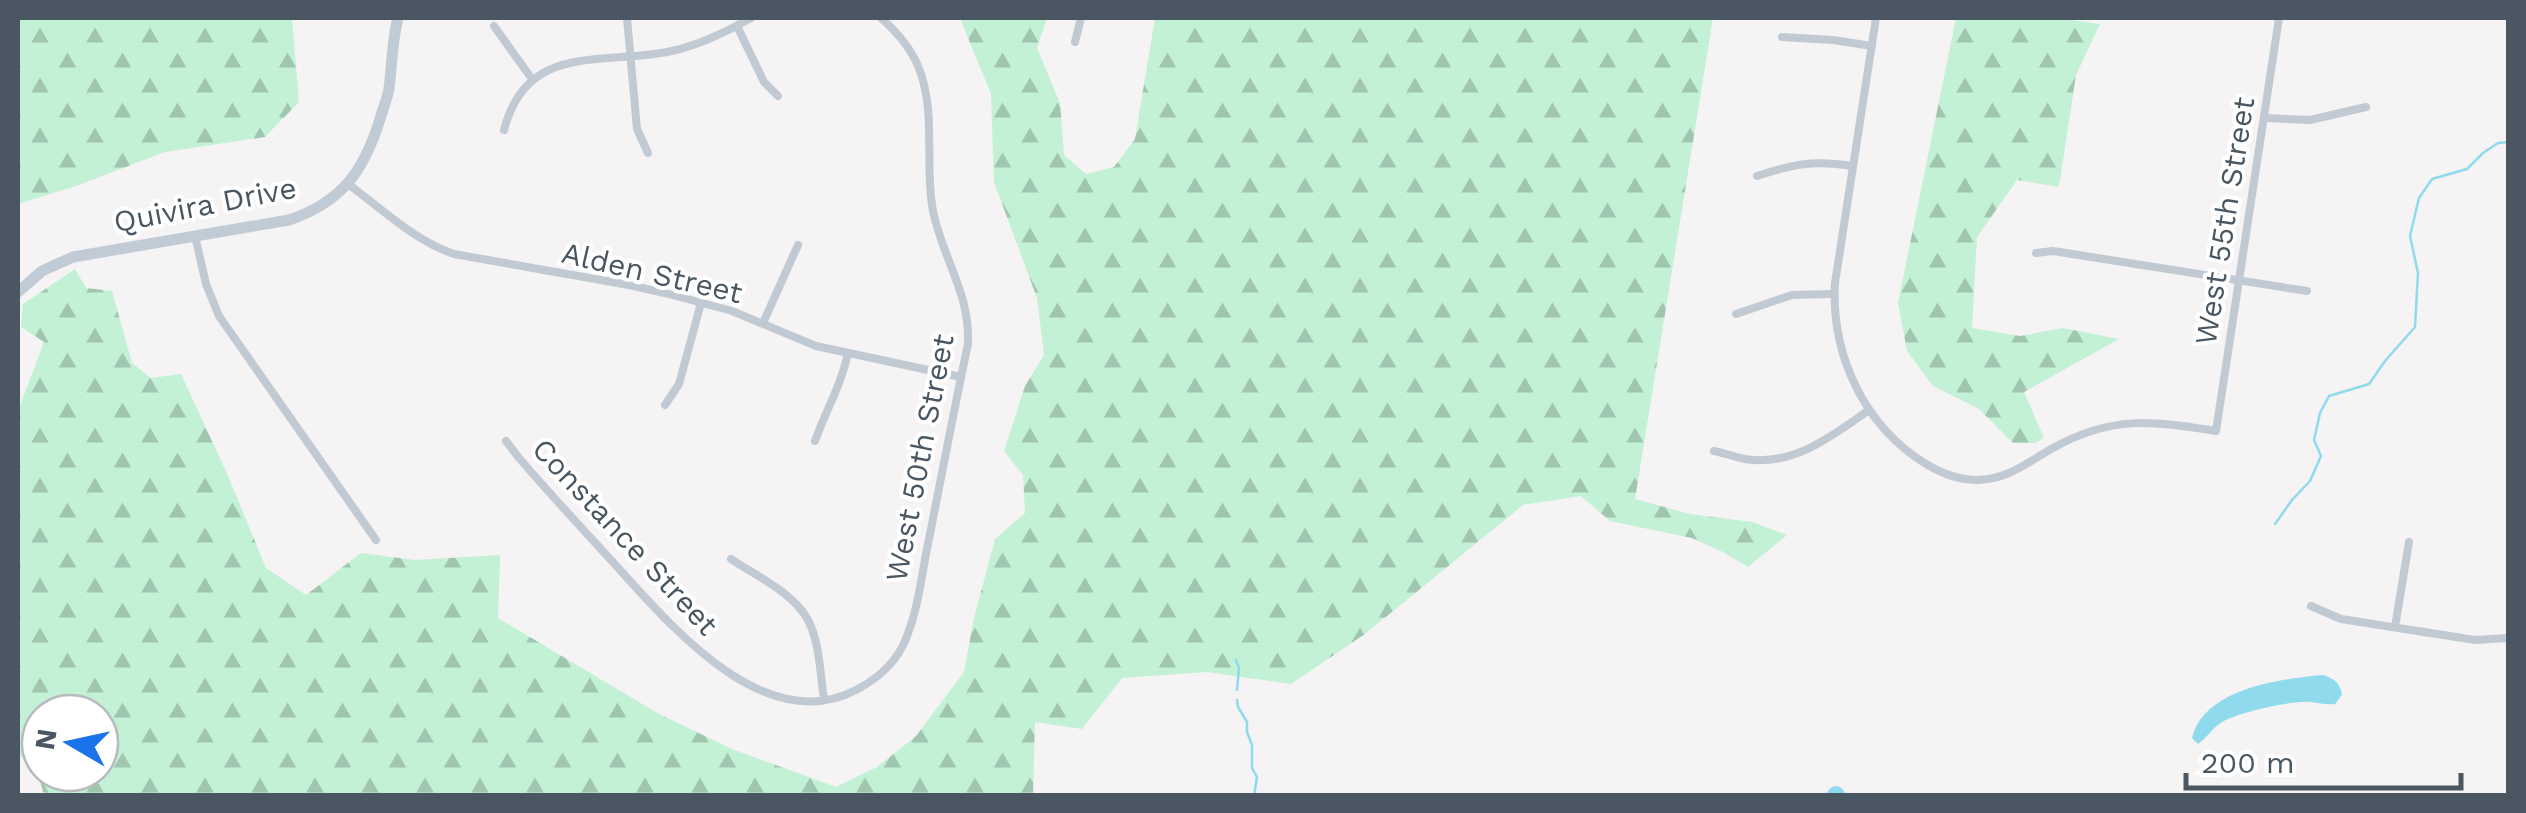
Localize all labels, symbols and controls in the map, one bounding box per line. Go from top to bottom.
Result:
street label: West 55th Street [2188,94,2261,347]
street label: Quivira Drive [111,170,299,239]
street label: Alden Street [558,235,746,310]
street label: West 50th Street [878,331,961,585]
street label: Constance Street [525,431,726,642]
north arrow [20,693,120,793]
text: N [28,726,64,752]
scale bar [2186,728,2461,790]
text: 200 m [2201,745,2295,780]

